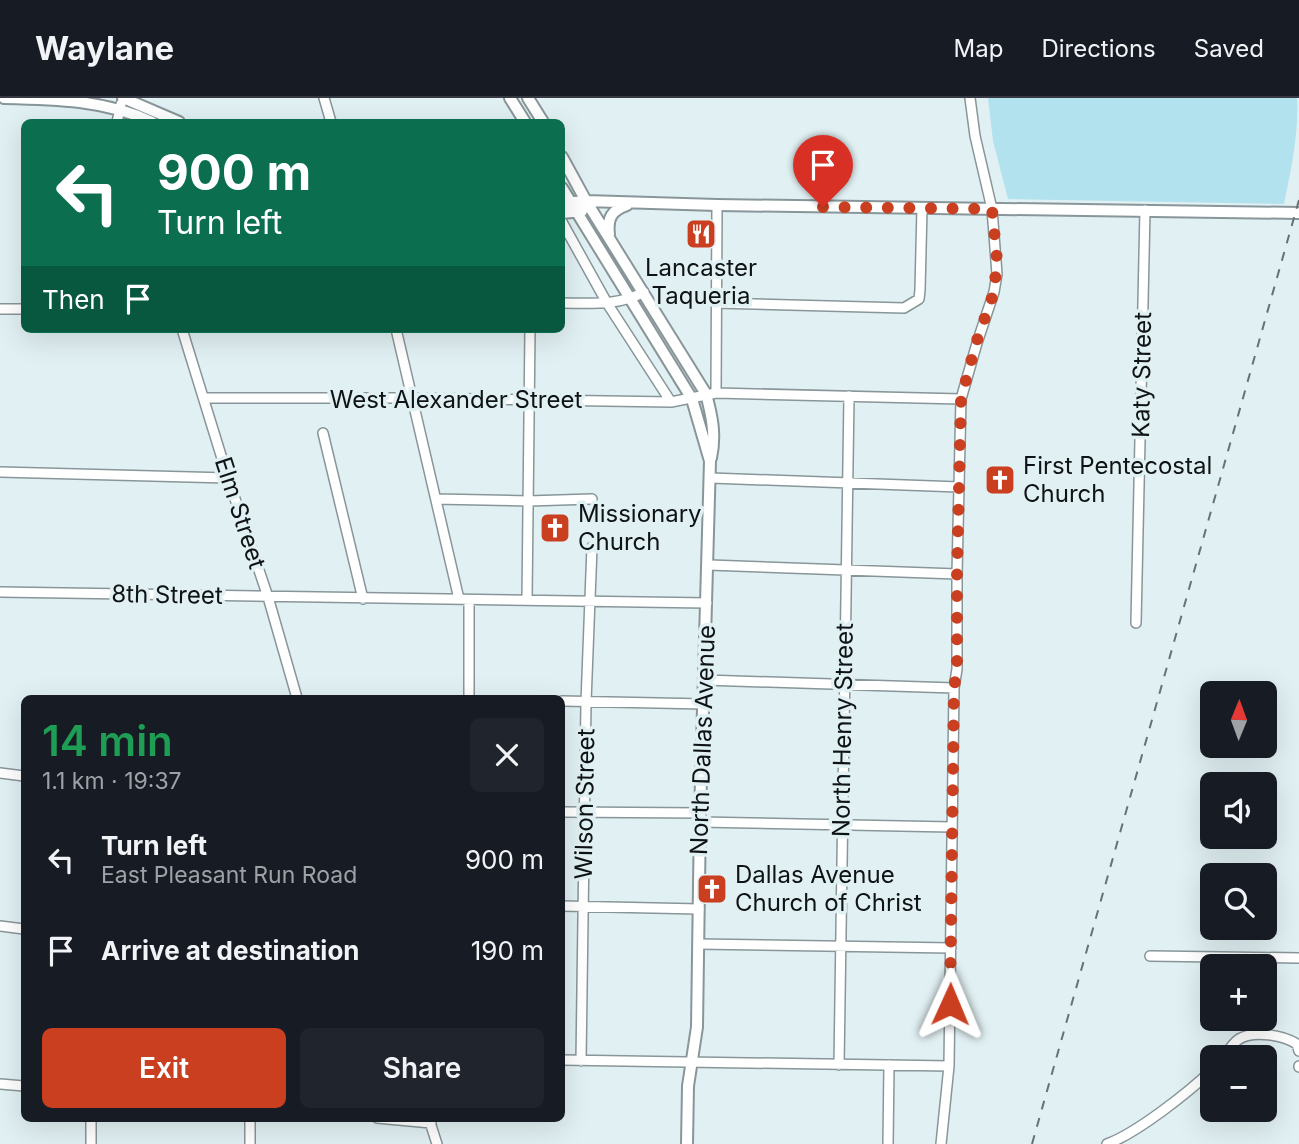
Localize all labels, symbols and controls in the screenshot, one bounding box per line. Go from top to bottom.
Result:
text: Waylane [35,28,174,68]
text: Map [954,34,1003,63]
text: Directions [1041,34,1156,63]
text: Saved [1194,34,1264,63]
pin [793,135,853,207]
text: 900 m [157,143,311,202]
icon: arrive [804,146,842,184]
icon: left [42,147,133,238]
text: Turn left [157,203,282,242]
restaurant icon: Lancaster Taqueria [684,217,718,251]
place label: Lancaster Taqueria [645,253,757,310]
icon: arrive [119,280,157,318]
text: Then [42,284,105,315]
street label: Katy Street [1126,312,1157,438]
street label: West Alexander Street [330,385,582,414]
place label: First Pentecostal Church [1023,451,1212,508]
street label: Elm Street [209,453,272,573]
church icon: First Pentecostal Church [983,463,1017,497]
place label: Missionary Church [578,499,702,556]
church icon: Missionary Church [538,511,572,545]
street label: 8th Street [111,579,223,610]
street label: North Henry Street [826,623,859,837]
street label: North Dallas Avenue [684,624,721,856]
north arrow [1200,681,1278,758]
map controls [1200,681,1277,1122]
text: 14 min [42,715,173,766]
button: close [470,718,544,792]
street label: Wilson Street [569,728,600,880]
text: 1.1 km · 19:37 [42,767,182,795]
button: sound [1200,772,1277,849]
text: Turn left [101,830,207,861]
icon: left [42,841,80,879]
text: 900 m [465,844,544,875]
place label: Dallas Avenue Church of Christ [735,860,922,917]
text: East Pleasant Run Road [101,861,357,889]
button: search [1200,863,1277,940]
church icon: Dallas Avenue Church of Christ [695,872,729,906]
icon: arrive [42,932,80,970]
text: Arrive at destination [101,935,360,966]
text: 190 m [471,935,544,966]
button: + [1200,954,1277,1031]
position arrow [913,967,987,1041]
button: Exit [42,1028,286,1108]
button: Share [300,1028,544,1108]
button: − [1200,1045,1277,1122]

